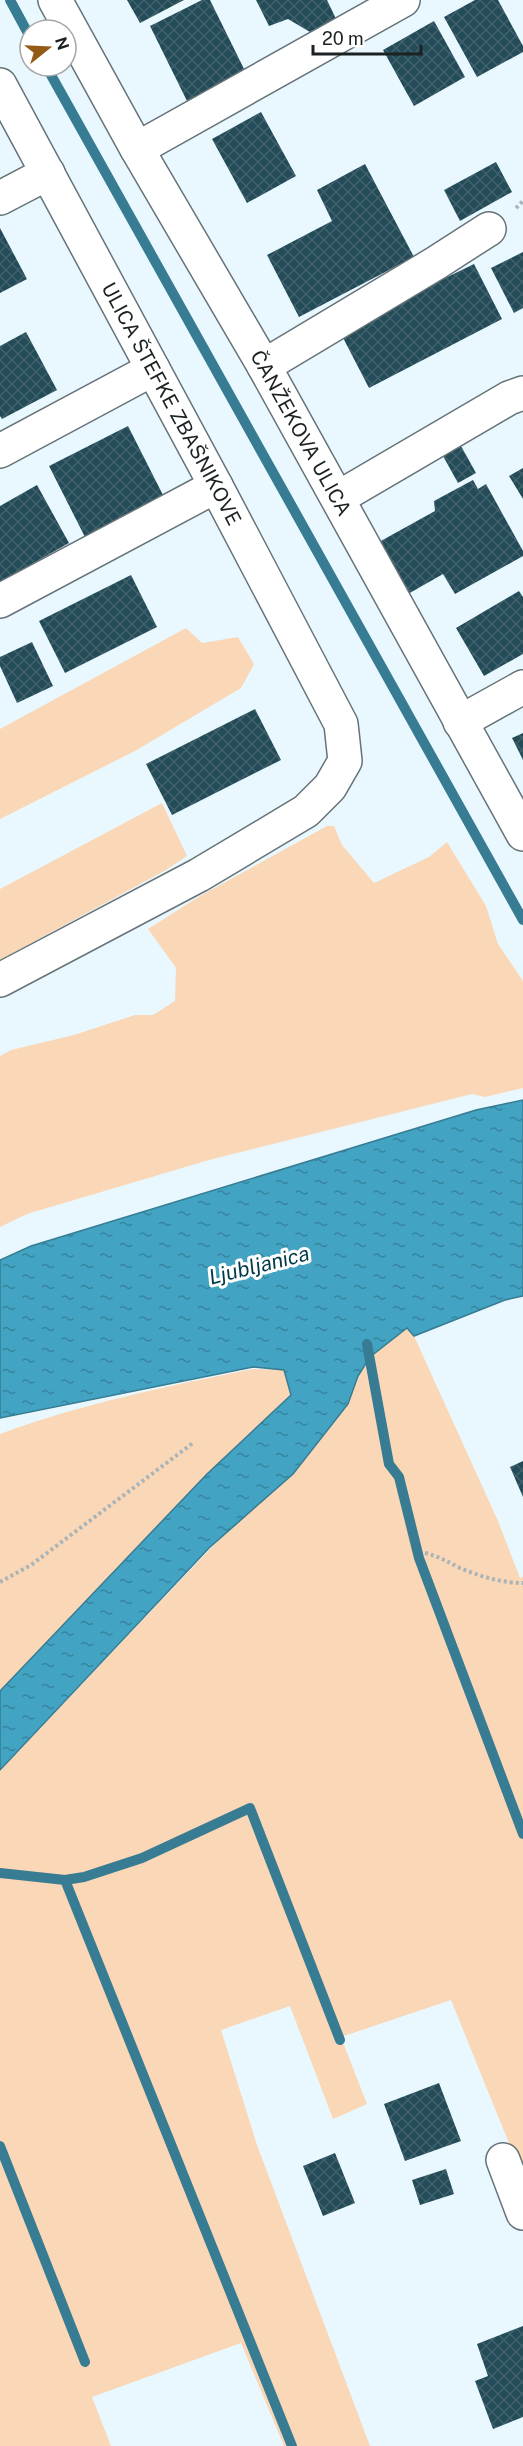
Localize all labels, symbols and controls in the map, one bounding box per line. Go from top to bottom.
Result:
north arrow [18,18,78,78]
scale bar [313,18,421,56]
text: 20 m [322,28,364,49]
text: N [51,35,73,52]
street label: ULICA ŠTEFKE ZBAŠNIKOVE [97,278,246,529]
street label: ČANŽEKOVA ULICA [245,346,356,520]
water label: Ljubljanica [206,1240,312,1290]

